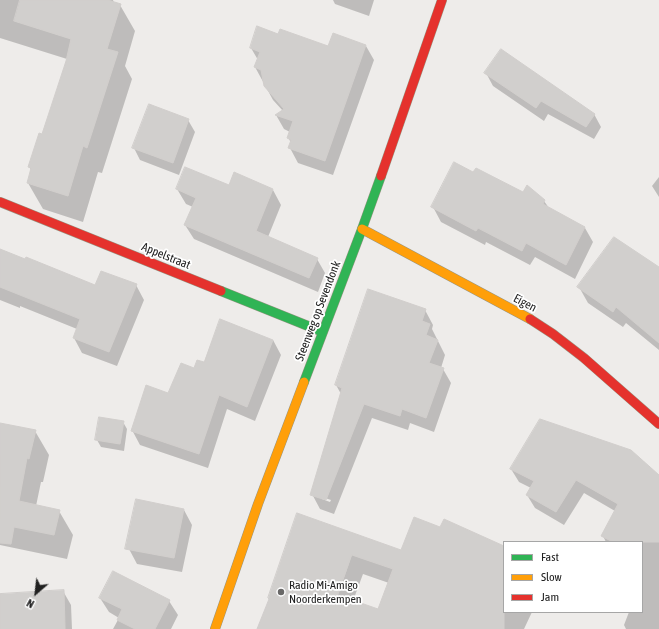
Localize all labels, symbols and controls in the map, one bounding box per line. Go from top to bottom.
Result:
street label: Appelstraat [139,240,193,272]
street label: Steenweg op Sevendonk [292,259,344,363]
street label: Eigen [511,291,539,315]
legend [503,541,643,613]
text: Fast [541,550,559,564]
text: Slow [541,570,562,584]
north arrow [16,573,56,613]
place label: Radio Mi-Amigo Noorderkempen [289,578,362,606]
marker: Radio Mi-Amigo Noorderkempen [276,587,286,597]
text: Jam [541,590,559,604]
text: N [25,597,36,610]

